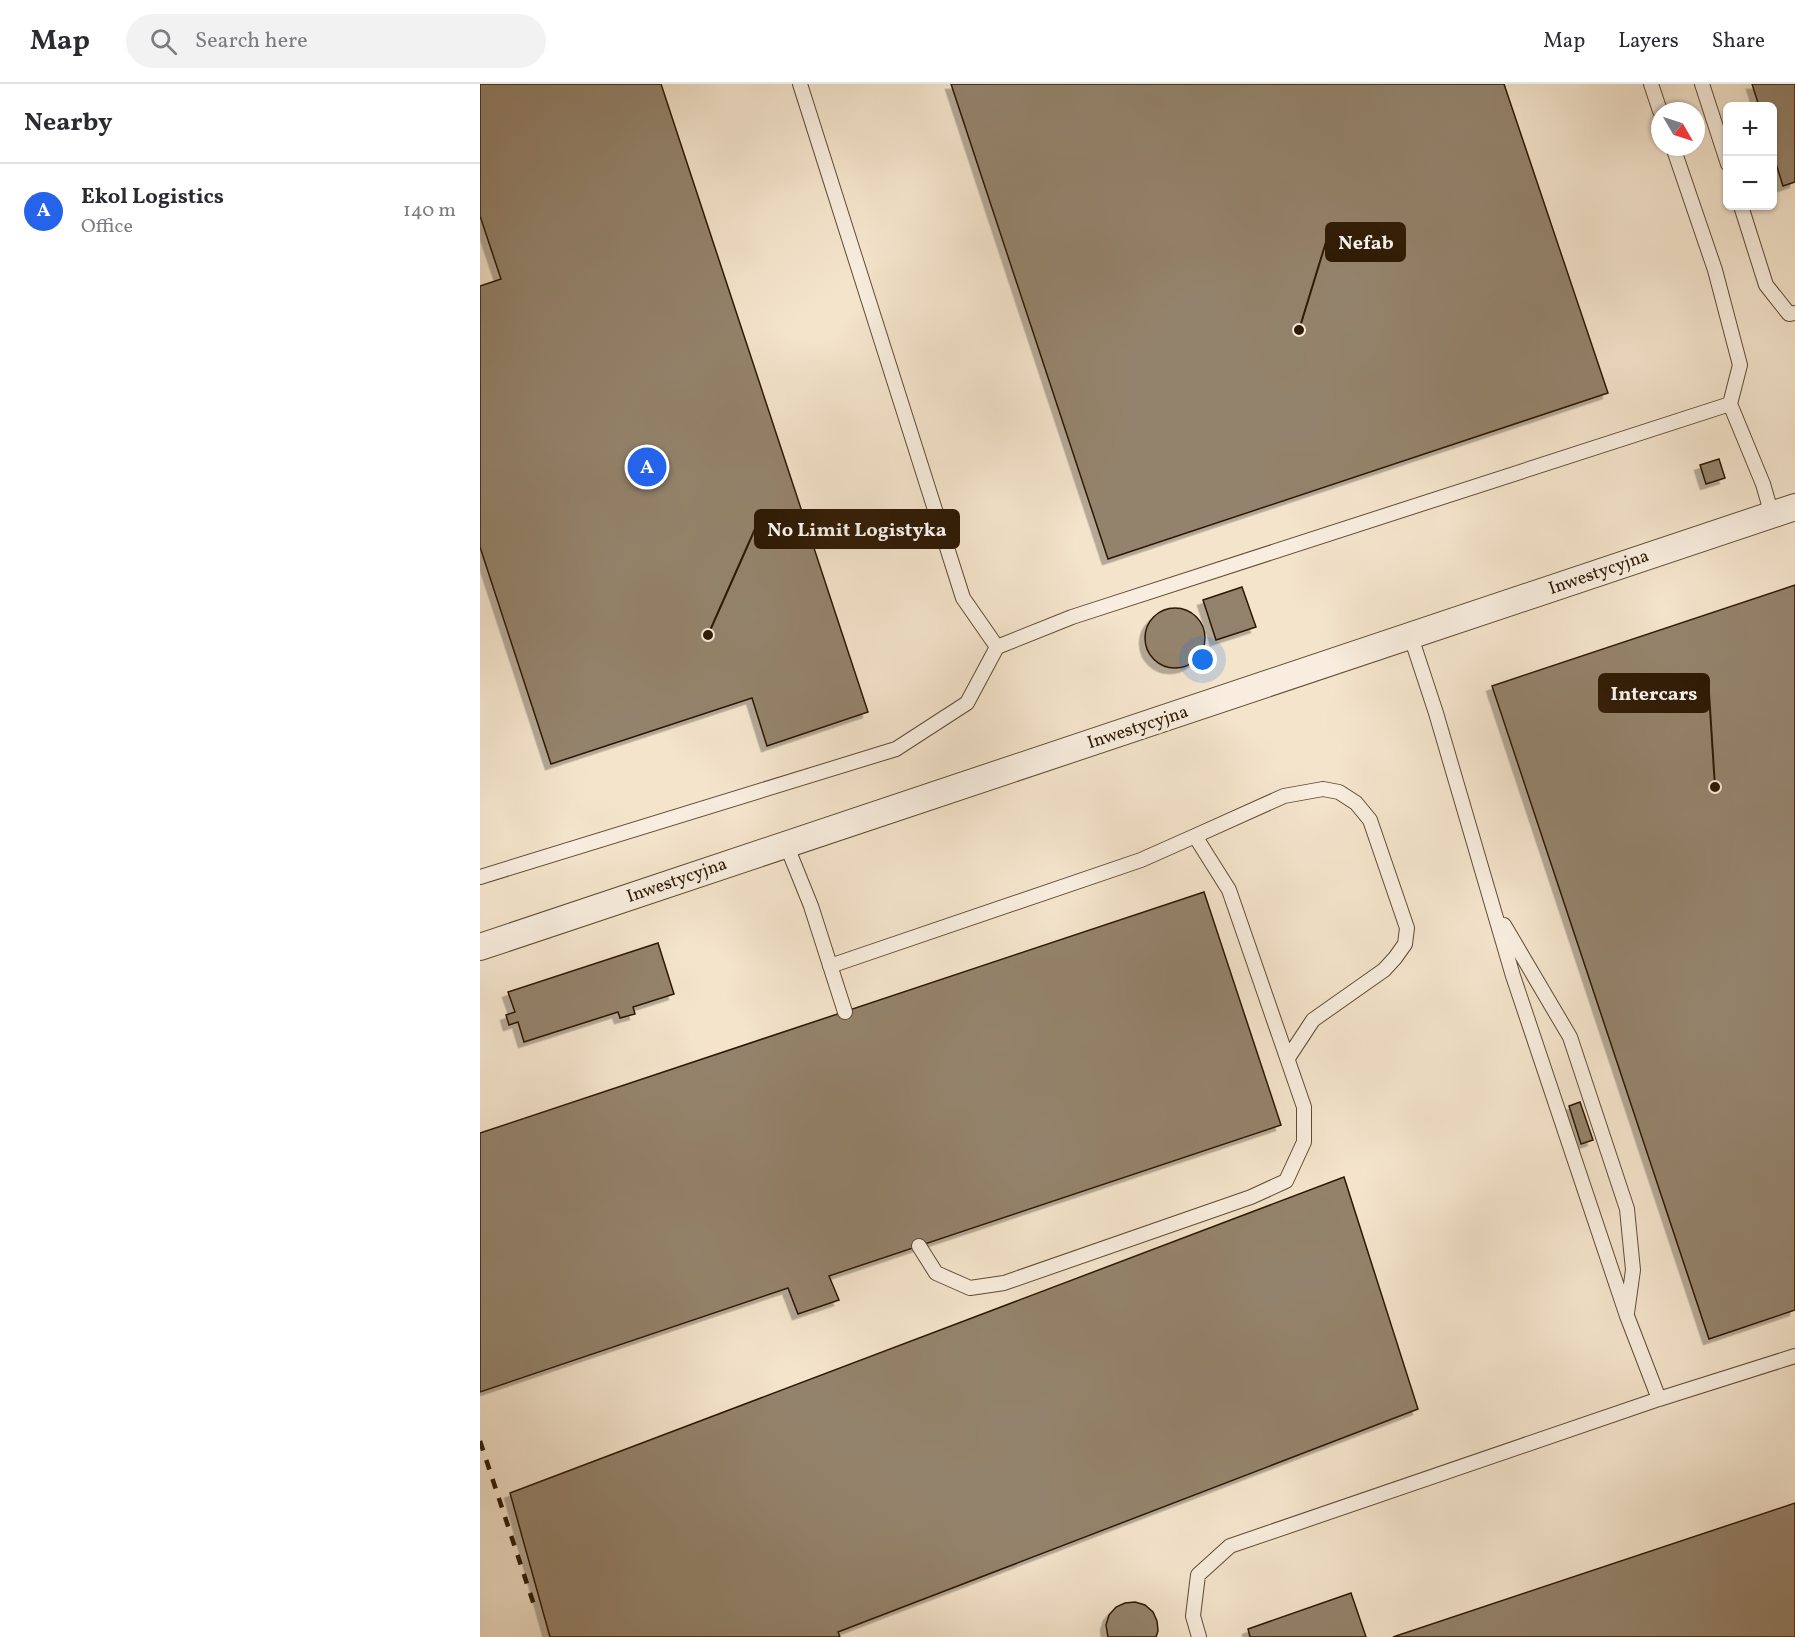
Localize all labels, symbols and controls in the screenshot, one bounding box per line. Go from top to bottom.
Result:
search box [126,14,546,68]
text: Map [30,22,90,61]
icon: search [147,25,180,58]
text: Search here [195,26,308,57]
text: Map [1543,27,1585,56]
text: Layers [1618,27,1679,56]
text: Share [1712,27,1765,56]
north arrow [1651,102,1705,156]
map controls [1723,102,1777,210]
button: + [1723,102,1777,156]
text: Nearby [24,105,113,141]
button: − [1723,156,1777,210]
text: Ekol Logistics [81,182,224,213]
text: A [36,197,51,225]
text: 140 m [403,197,456,225]
text: Office [81,213,133,241]
callout: Nefab [1326,223,1405,261]
text: Nefab [1338,230,1394,258]
pin: A [628,444,666,490]
callout: No Limit Logistyka [755,510,959,548]
text: No Limit Logistyka [767,517,947,545]
street label: Inwestycyjna [1545,544,1653,602]
your location [1188,645,1217,674]
callout: Intercars [1599,674,1709,712]
text: Intercars [1611,681,1697,709]
street label: Inwestycyjna [1084,700,1192,756]
street label: Inwestycyjna [623,852,731,910]

